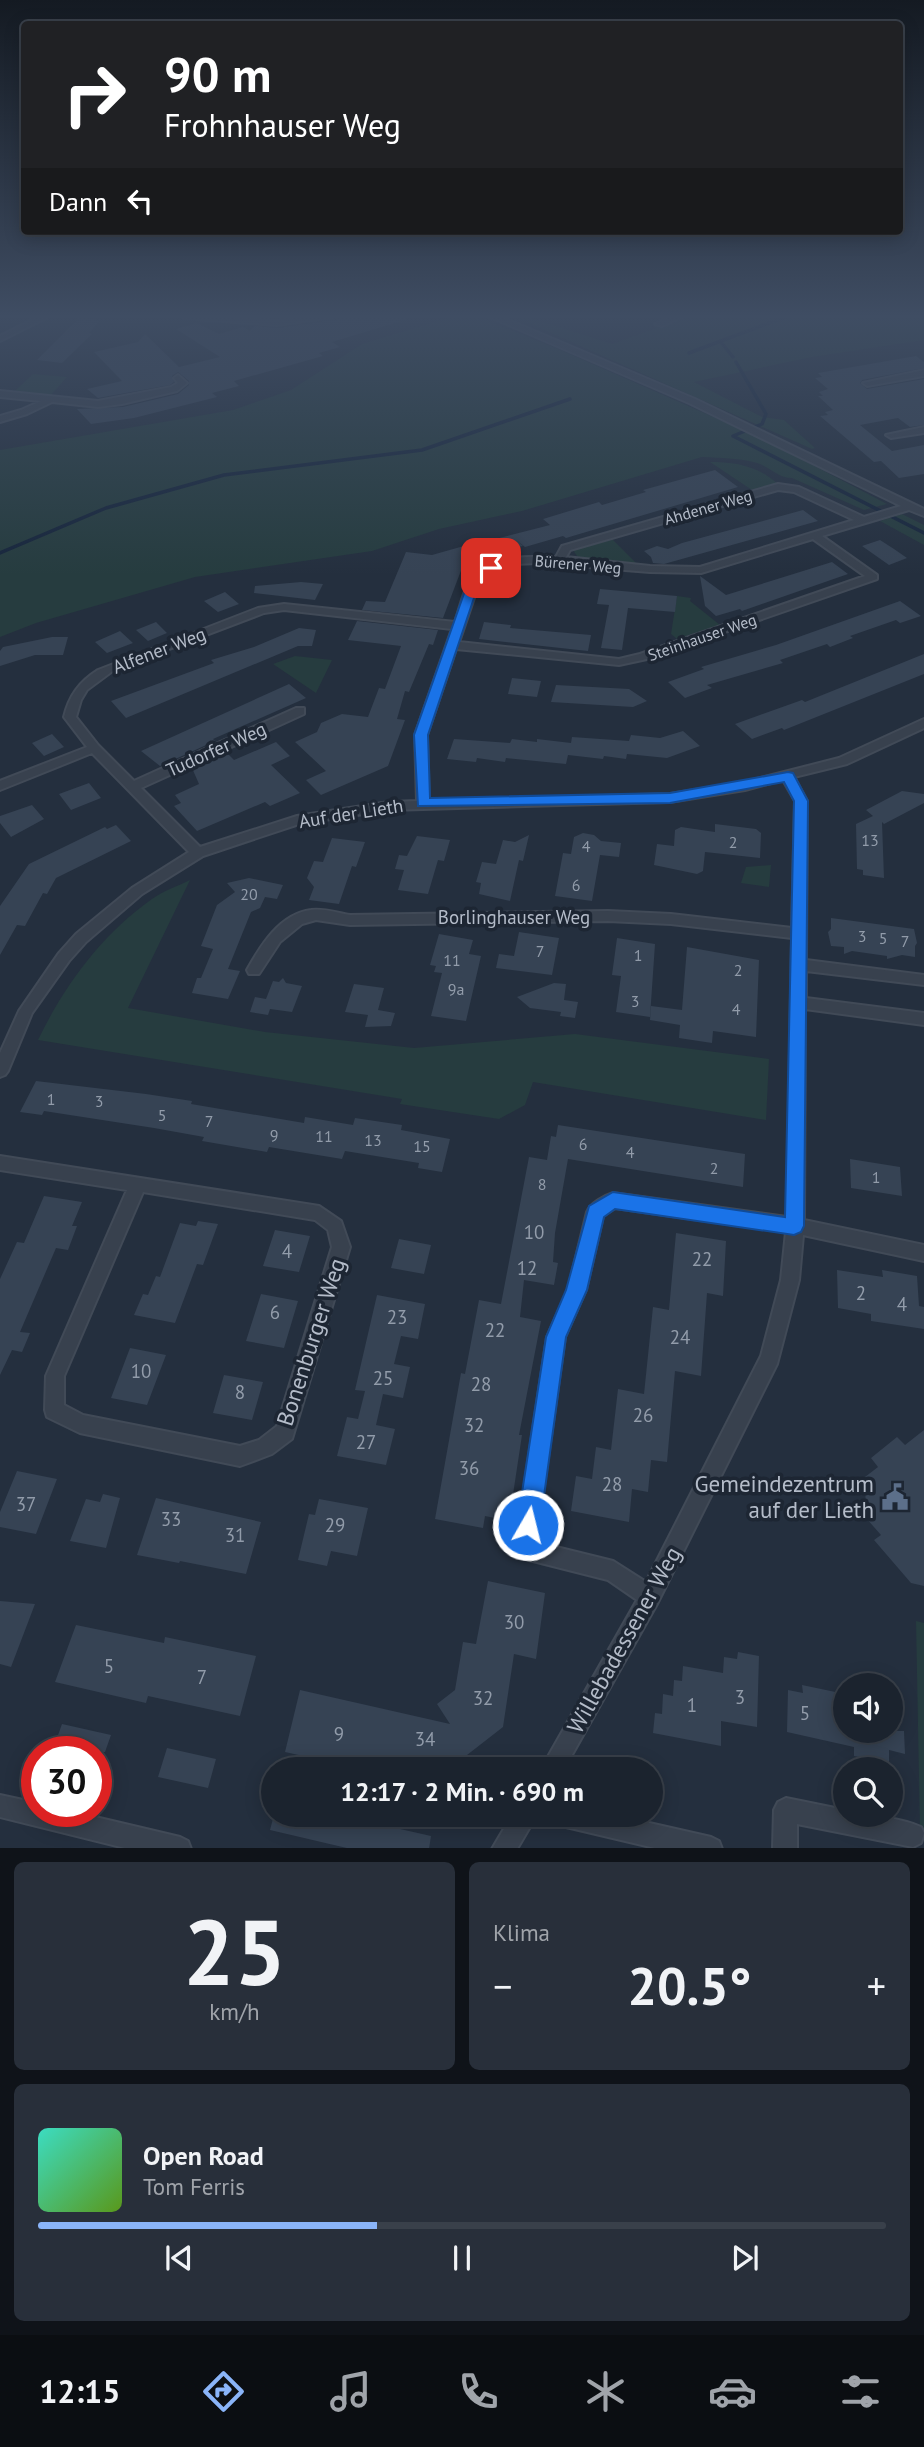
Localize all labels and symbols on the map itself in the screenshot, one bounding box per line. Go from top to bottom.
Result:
street label: Ahdener Weg [662,485,754,529]
pin [461,538,521,598]
street label: Bürener Weg [534,550,622,578]
street label: Steinhauser Weg [645,609,759,665]
street label: Alfener Weg [109,621,209,679]
street label: Tudorfer Weg [162,716,270,782]
street label: Auf der Lieth [297,793,405,833]
house number: 13 [861,830,879,850]
house number: 2 [729,832,737,852]
house number: 4 [582,836,591,856]
house number: 6 [572,875,580,895]
house number: 20 [240,884,258,904]
street label: Borlinghauser Weg [438,905,590,929]
house number: 3 [858,926,866,946]
house number: 5 [879,928,887,948]
house number: 7 [901,931,909,951]
house number: 7 [536,941,544,961]
house number: 1 [634,945,642,965]
house number: 11 [443,950,461,970]
house number: 2 [734,960,742,980]
house number: 9a [448,979,464,999]
house number: 3 [631,991,639,1011]
house number: 4 [732,999,741,1019]
house number: 1 [47,1089,55,1109]
house number: 3 [95,1091,103,1111]
house number: 5 [158,1105,166,1125]
house number: 7 [205,1111,213,1131]
house number: 9 [270,1125,278,1145]
house number: 11 [315,1126,333,1146]
house number: 13 [364,1130,382,1150]
house number: 6 [579,1134,587,1154]
house number: 15 [413,1136,431,1156]
house number: 4 [626,1142,635,1162]
house number: 2 [710,1158,718,1178]
house number: 1 [872,1167,880,1187]
house number: 8 [538,1174,546,1194]
house number: 10 [524,1220,544,1244]
house number: 4 [282,1239,292,1263]
house number: 22 [692,1247,712,1271]
street label: Bonenburger Weg [270,1254,351,1429]
house number: 12 [517,1256,537,1280]
house number: 2 [856,1281,866,1305]
house number: 4 [897,1292,907,1316]
house number: 6 [270,1300,280,1324]
house number: 23 [387,1305,407,1329]
house number: 22 [485,1318,505,1342]
house number: 24 [670,1325,690,1349]
house number: 10 [131,1359,151,1383]
house number: 25 [373,1366,393,1390]
house number: 28 [471,1372,491,1396]
house number: 8 [235,1380,245,1404]
house number: 26 [633,1403,653,1427]
house number: 32 [464,1413,484,1437]
house number: 27 [356,1430,376,1454]
house number: 36 [459,1456,479,1480]
place label: Gemeindezentrum auf der Lieth [694,1469,874,1524]
house number: 28 [602,1472,622,1496]
public building icon: Gemeindezentrum auf der Lieth [880,1482,910,1512]
position arrow [491,1488,565,1562]
house number: 37 [16,1492,36,1516]
house number: 33 [161,1507,181,1531]
house number: 29 [325,1513,345,1537]
house number: 31 [225,1523,245,1547]
street label: Willebadessener Weg [560,1541,687,1738]
house number: 30 [504,1610,524,1634]
house number: 5 [104,1654,114,1678]
house number: 7 [197,1665,207,1689]
house number: 3 [735,1685,745,1709]
house number: 32 [473,1686,493,1710]
house number: 1 [687,1693,697,1717]
house number: 5 [800,1701,810,1725]
house number: 9 [334,1722,344,1746]
house number: 34 [415,1727,435,1751]
speed limit sign: 30 [21,1736,112,1827]

